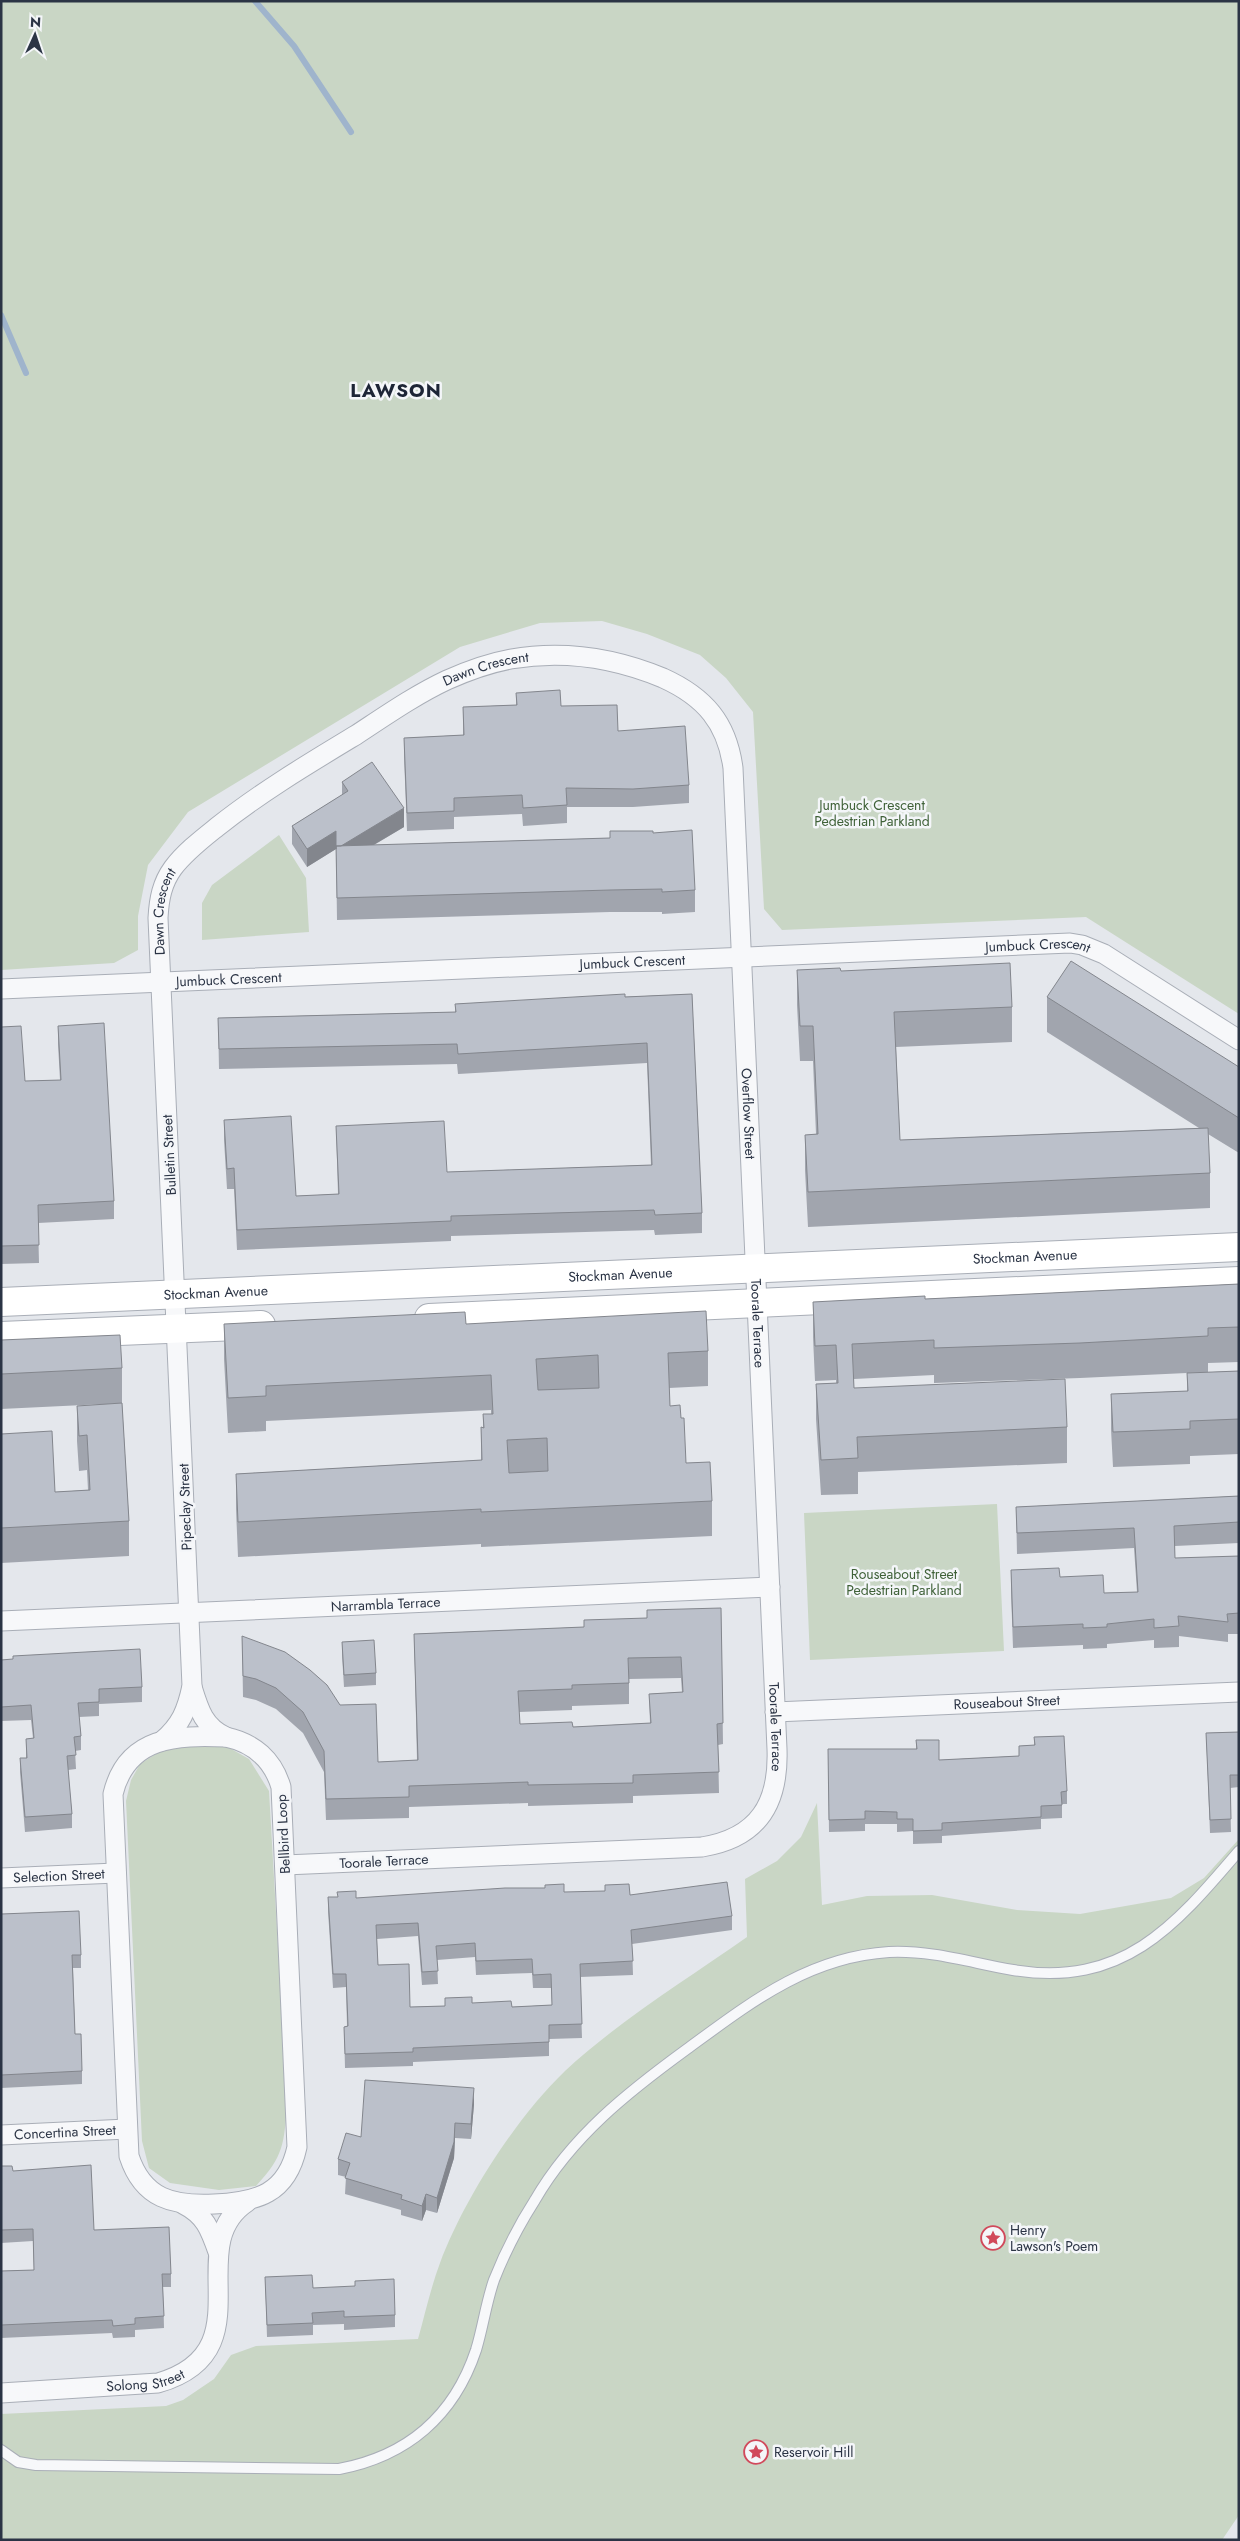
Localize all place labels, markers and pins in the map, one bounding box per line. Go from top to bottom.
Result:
place label: Henry Lawson's Poem [1010,2220,1098,2256]
place icon: Henry Lawson's Poem [980,2225,1006,2251]
place icon: Reservoir Hill [743,2439,769,2465]
place label: Reservoir Hill [774,2442,853,2462]

